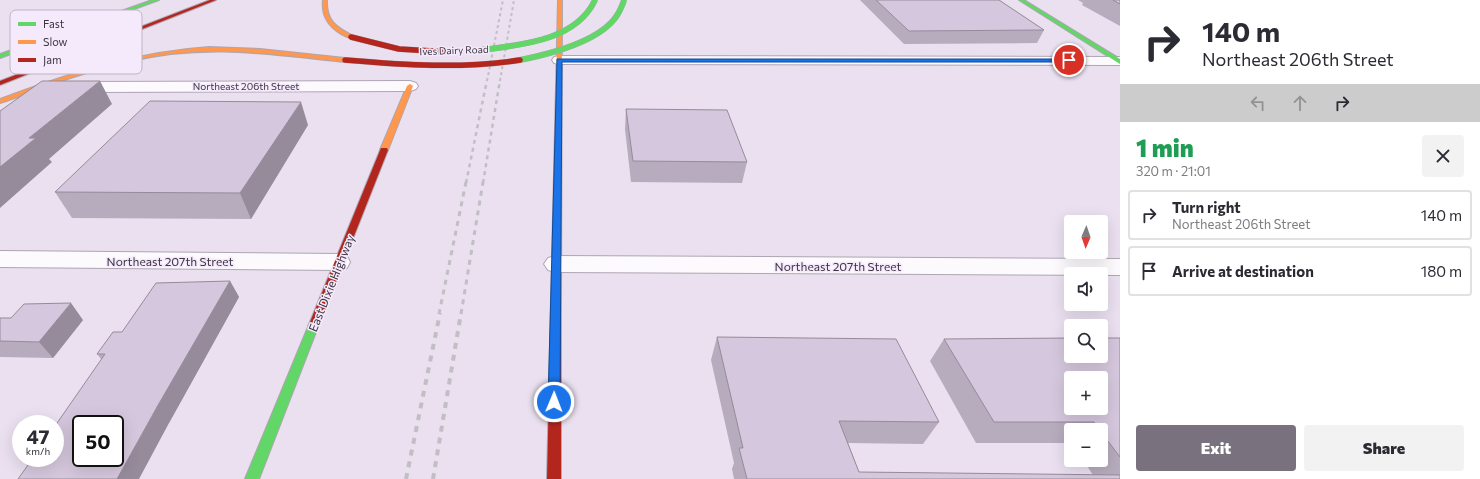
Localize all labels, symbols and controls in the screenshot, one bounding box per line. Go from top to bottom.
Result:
legend [10,10,142,74]
text: 140 m [1202,14,1280,48]
icon: right [1136,16,1188,68]
text: Fast [43,17,65,30]
text: Slow [43,35,68,48]
street label: Ives Dairy Road [419,43,489,57]
pin [1052,43,1086,77]
text: Northeast 206th Street [1202,48,1394,70]
icon: arrive [1058,49,1080,71]
text: Jam [43,53,62,67]
street label: Northeast 206th Street [193,80,299,92]
icon: left [1247,92,1269,114]
icon: ahead [1289,92,1311,114]
icon: right [1331,92,1353,114]
text: 1 min [1136,133,1194,162]
button: close [1422,135,1464,177]
text: 320 m · 21:01 [1136,163,1211,179]
text: Turn right [1172,198,1241,216]
icon: right [1138,204,1160,226]
text: 140 m [1421,206,1462,224]
north arrow [1064,215,1108,259]
map controls [1064,215,1108,467]
text: Northeast 206th Street [1172,216,1310,232]
street label: East Dixie Highway [305,233,357,333]
street label: Northeast 207th Street [107,254,233,268]
street label: Northeast 207th Street [775,259,901,273]
icon: arrive [1138,260,1160,282]
text: Arrive at destination [1172,262,1314,280]
text: 180 m [1421,262,1462,280]
button: sound [1064,267,1108,311]
button: search [1064,319,1108,363]
button: + [1064,371,1108,415]
position arrow [533,381,575,423]
speed limit sign: 50 [72,415,124,467]
button: − [1064,423,1108,467]
text: 47 [27,424,49,448]
button: Exit [1136,425,1296,471]
button: Share [1304,425,1464,471]
text: km/h [26,445,50,457]

